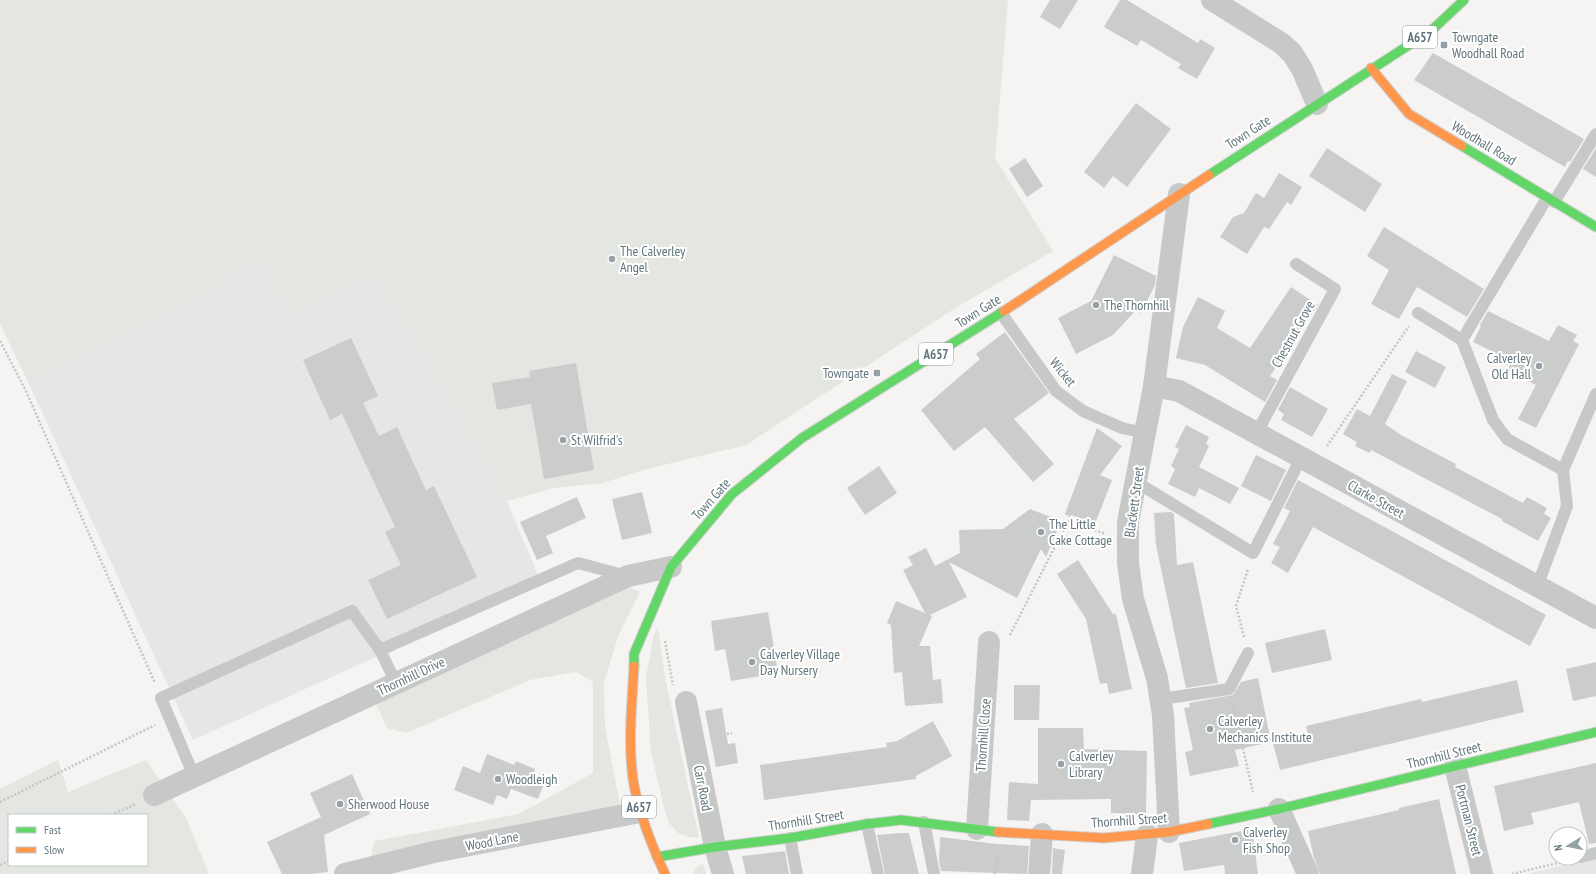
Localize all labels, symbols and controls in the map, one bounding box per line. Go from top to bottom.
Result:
road number: A657 [1403,26,1437,48]
place label: Towngate Woodhall Road [1452,28,1524,62]
marker: Towngate Woodhall Road [1439,40,1449,50]
street label: Town Gate [1222,111,1274,153]
street label: Woodhall Road [1448,117,1520,169]
place label: The Calverley Angel [620,242,686,276]
marker: The Calverley Angel [607,254,617,264]
street label: Town Gate [952,290,1004,332]
place label: The Thornhill [1104,296,1170,314]
street label: Chestnut Grove [1267,297,1319,371]
marker: The Thornhill [1091,300,1101,310]
road number: A657 [919,343,953,365]
place label: Calverley Old Hall [1487,349,1532,383]
street label: Wicket [1046,354,1080,390]
marker: Calverley Old Hall [1534,361,1544,371]
place label: Towngate [823,364,869,382]
marker: Towngate [872,368,882,378]
place label: St Wilfrid's [571,431,623,449]
marker: St Wilfrid's [558,435,568,445]
street label: Blackett Street [1120,465,1148,538]
street label: Town Gate [688,474,735,524]
street label: Clarke Street [1344,476,1408,522]
place label: The Little Cake Cottage [1049,515,1112,549]
marker: The Little Cake Cottage [1036,527,1046,537]
place label: Calverley Village Day Nursery [760,645,840,679]
street label: Thornhill Drive [374,652,448,699]
marker: Calverley Village Day Nursery [747,657,757,667]
street label: Thornhill Close [971,698,995,772]
place label: Calverley Mechanics Institute [1218,712,1312,746]
marker: Calverley Mechanics Institute [1205,724,1215,734]
street label: Thornhill Street [1405,737,1483,773]
place label: Calverley Library [1069,747,1114,781]
marker: Calverley Library [1056,759,1066,769]
street label: Carr Road [690,764,716,812]
place label: Woodleigh [506,770,557,788]
marker: Woodleigh [493,774,503,784]
street label: Portman Street [1451,783,1487,858]
place label: Sherwood House [348,795,429,813]
road number: A657 [622,796,656,818]
marker: Sherwood House [335,799,345,809]
street label: Thornhill Street [767,805,845,835]
street label: Thornhill Street [1090,808,1168,832]
legend [8,814,148,866]
text: Fast [44,822,62,837]
place label: Calverley Fish Shop [1243,823,1290,857]
north arrow [1548,826,1588,866]
street label: Wood Lane [464,827,520,855]
marker: Calverley Fish Shop [1230,835,1240,845]
text: Slow [44,842,65,857]
text: N [1551,844,1566,852]

